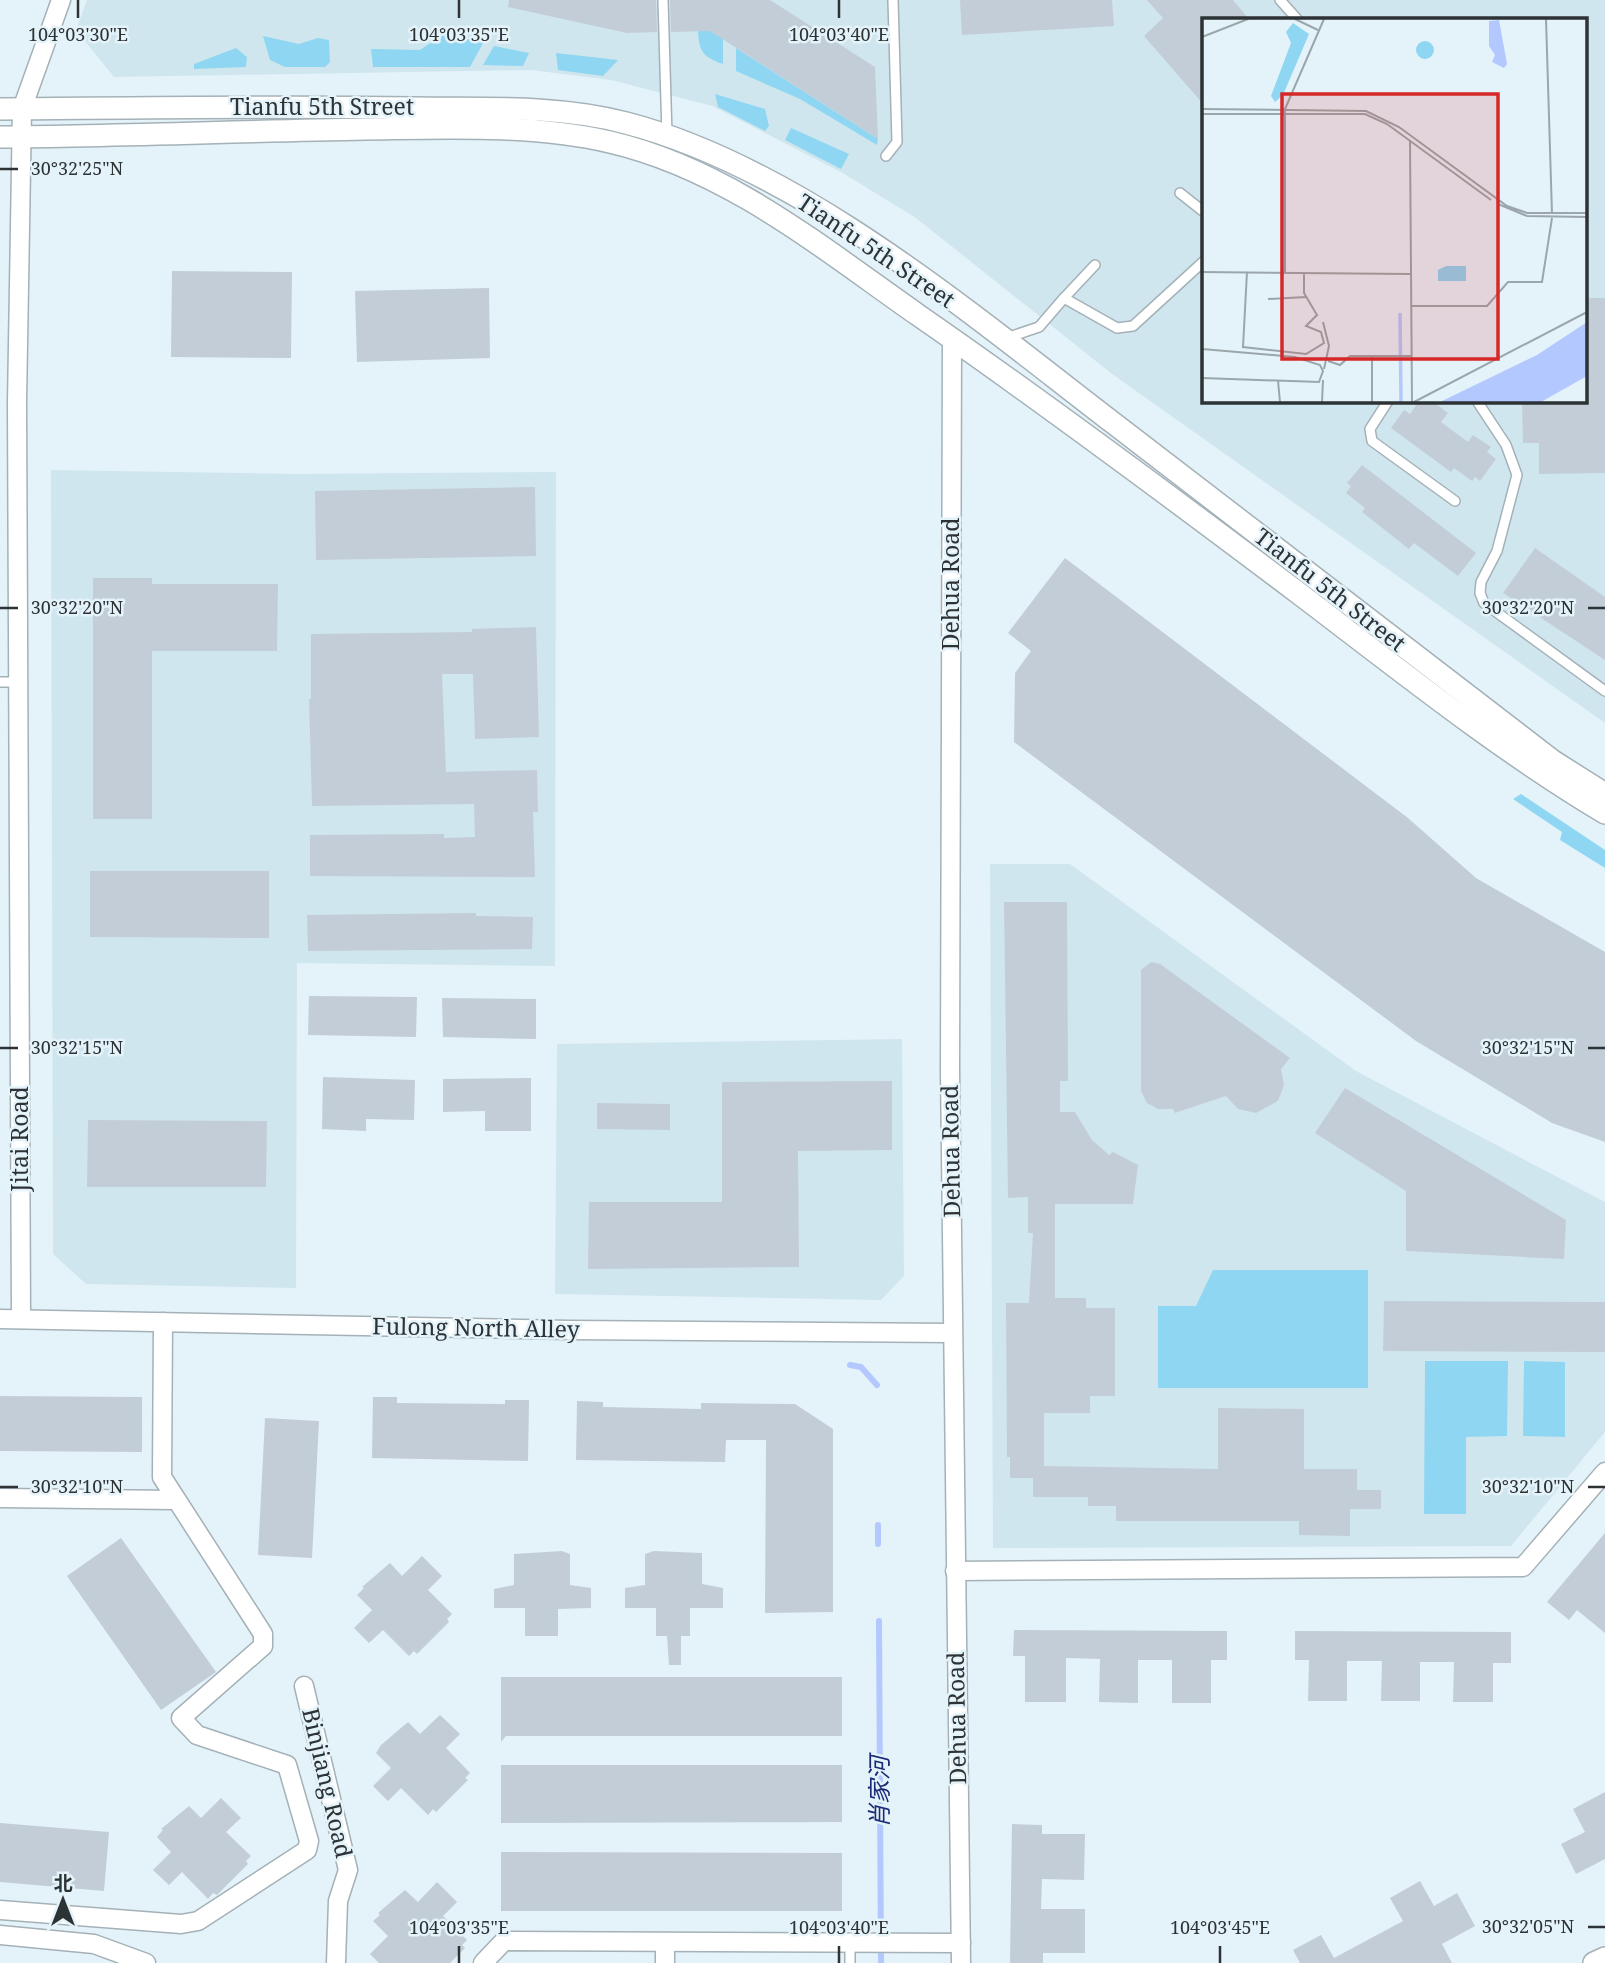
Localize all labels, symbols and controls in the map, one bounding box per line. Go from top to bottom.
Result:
inset map [1202,18,1588,402]
text: 104°03'30"E [28,22,128,46]
text: 104°03'35"E [409,22,509,46]
text: 104°03'40"E [789,22,889,46]
street label: Tianfu 5th Street [230,90,414,122]
text: 30°32'25"N [31,156,124,180]
street label: Tianfu 5th Street [791,185,962,315]
street label: Dehua Road [934,518,966,650]
street label: Tianfu 5th Street [1248,520,1413,658]
text: 30°32'20"N [31,595,124,619]
text: 30°32'20"N [1482,595,1575,619]
text: 30°32'15"N [31,1035,124,1059]
text: 30°32'15"N [1482,1035,1575,1059]
street label: Dehua Road [933,1084,967,1218]
street label: Jitai Road [3,1086,35,1193]
street label: Fulong North Alley [372,1309,580,1345]
text: 30°32'10"N [31,1474,124,1498]
text: 30°32'10"N [1482,1474,1575,1498]
street label: Dehua Road [939,1651,973,1785]
street label: Binjiang Road [295,1705,361,1861]
water label: 肖家河 [862,1752,895,1828]
north arrow [28,1865,98,1935]
text: 北 [53,1870,73,1896]
text: 30°32'05"N [1482,1914,1575,1938]
text: 104°03'35"E [409,1915,509,1939]
text: 104°03'40"E [789,1915,889,1939]
text: 104°03'45"E [1170,1915,1270,1939]

